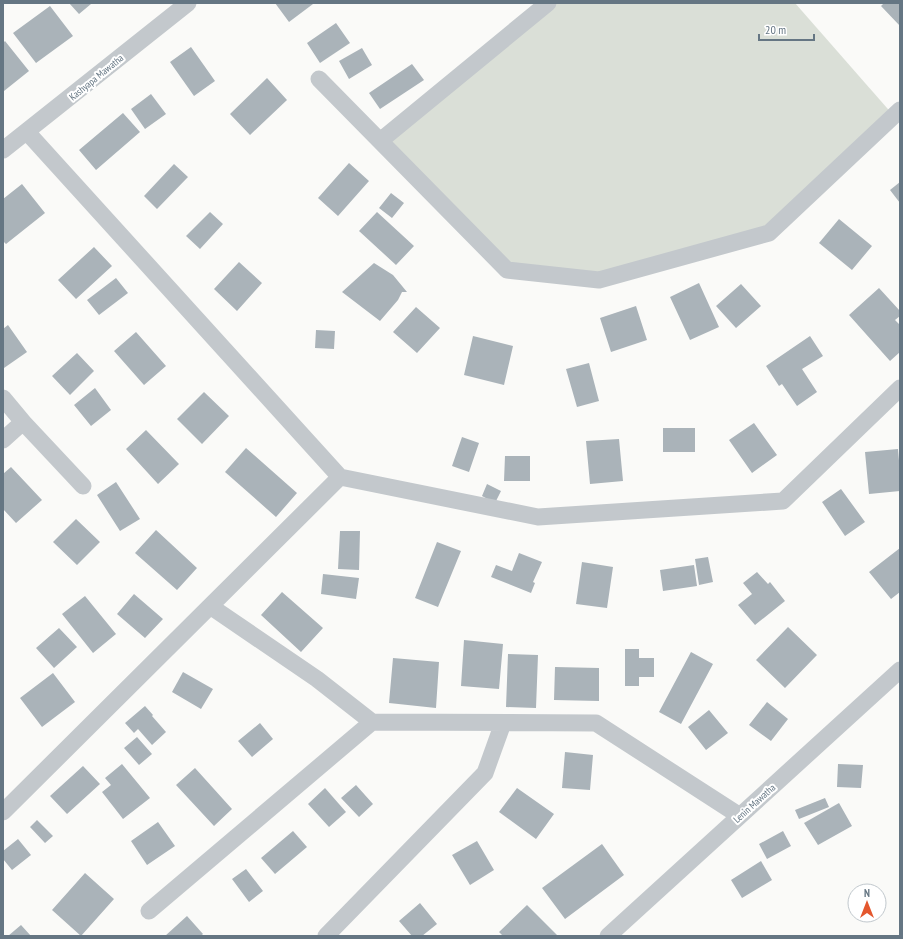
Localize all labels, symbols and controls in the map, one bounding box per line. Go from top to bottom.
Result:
scale bar [759,16,814,42]
text: 20 m [765,22,786,37]
street label: Kashyapa Mawatha [67,52,126,103]
street label: Lenin Mawatha [731,781,778,826]
north arrow [847,883,887,923]
text: N [864,886,870,900]

